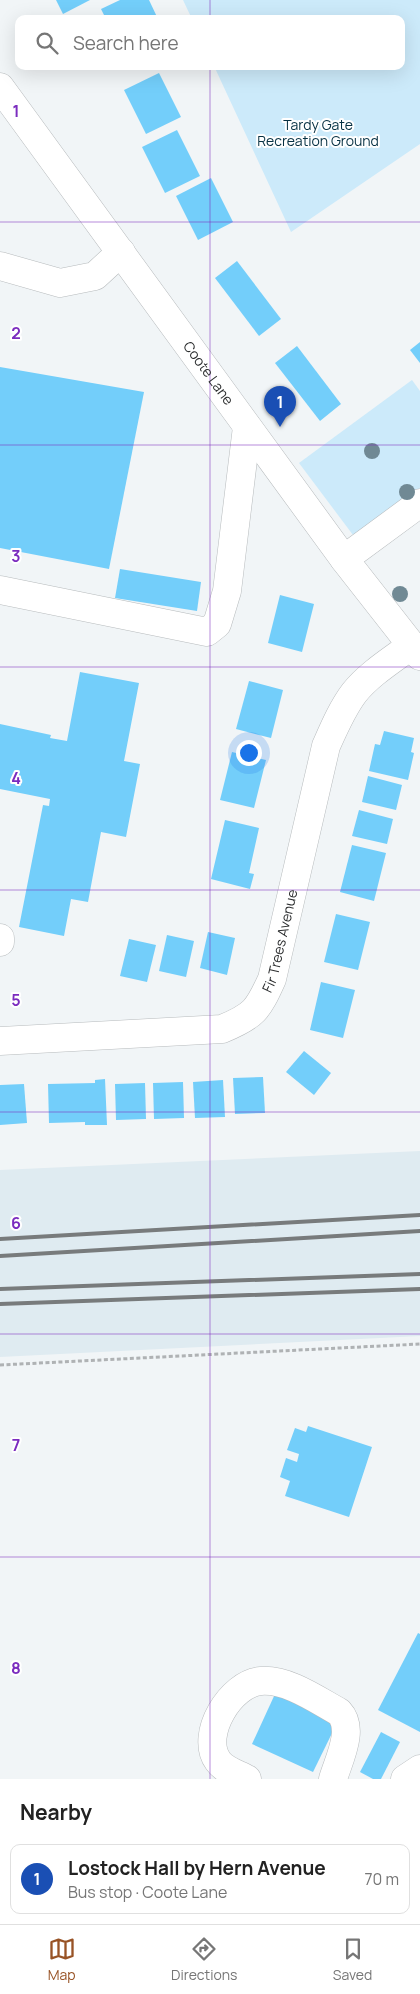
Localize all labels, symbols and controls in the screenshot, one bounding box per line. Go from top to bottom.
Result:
search box [15,15,405,70]
icon: search [33,29,61,57]
text: Search here [73,30,179,56]
text: 1 [12,100,20,122]
park label: Tardy Gate Recreation Ground [257,115,379,150]
text: 2 [11,322,21,344]
street label: Coote Lane [179,337,238,408]
pin: 1 [264,386,296,427]
text: 3 [11,545,21,567]
your location [236,740,262,766]
text: 4 [11,767,21,789]
street label: Fir Trees Avenue [257,887,301,995]
text: 5 [11,989,21,1011]
text: 6 [11,1212,21,1234]
text: 7 [12,1434,20,1456]
text: 8 [11,1657,21,1679]
text: Nearby [20,1798,92,1826]
text: Lostock Hall by Hern Avenue [68,1855,326,1881]
text: 1 [33,1868,41,1890]
text: 70 m [364,1868,399,1890]
text: Bus stop · Coote Lane [68,1881,227,1903]
tab: Map [48,1935,76,1984]
tab: Directions [171,1935,237,1984]
tab: Saved [333,1935,372,1984]

